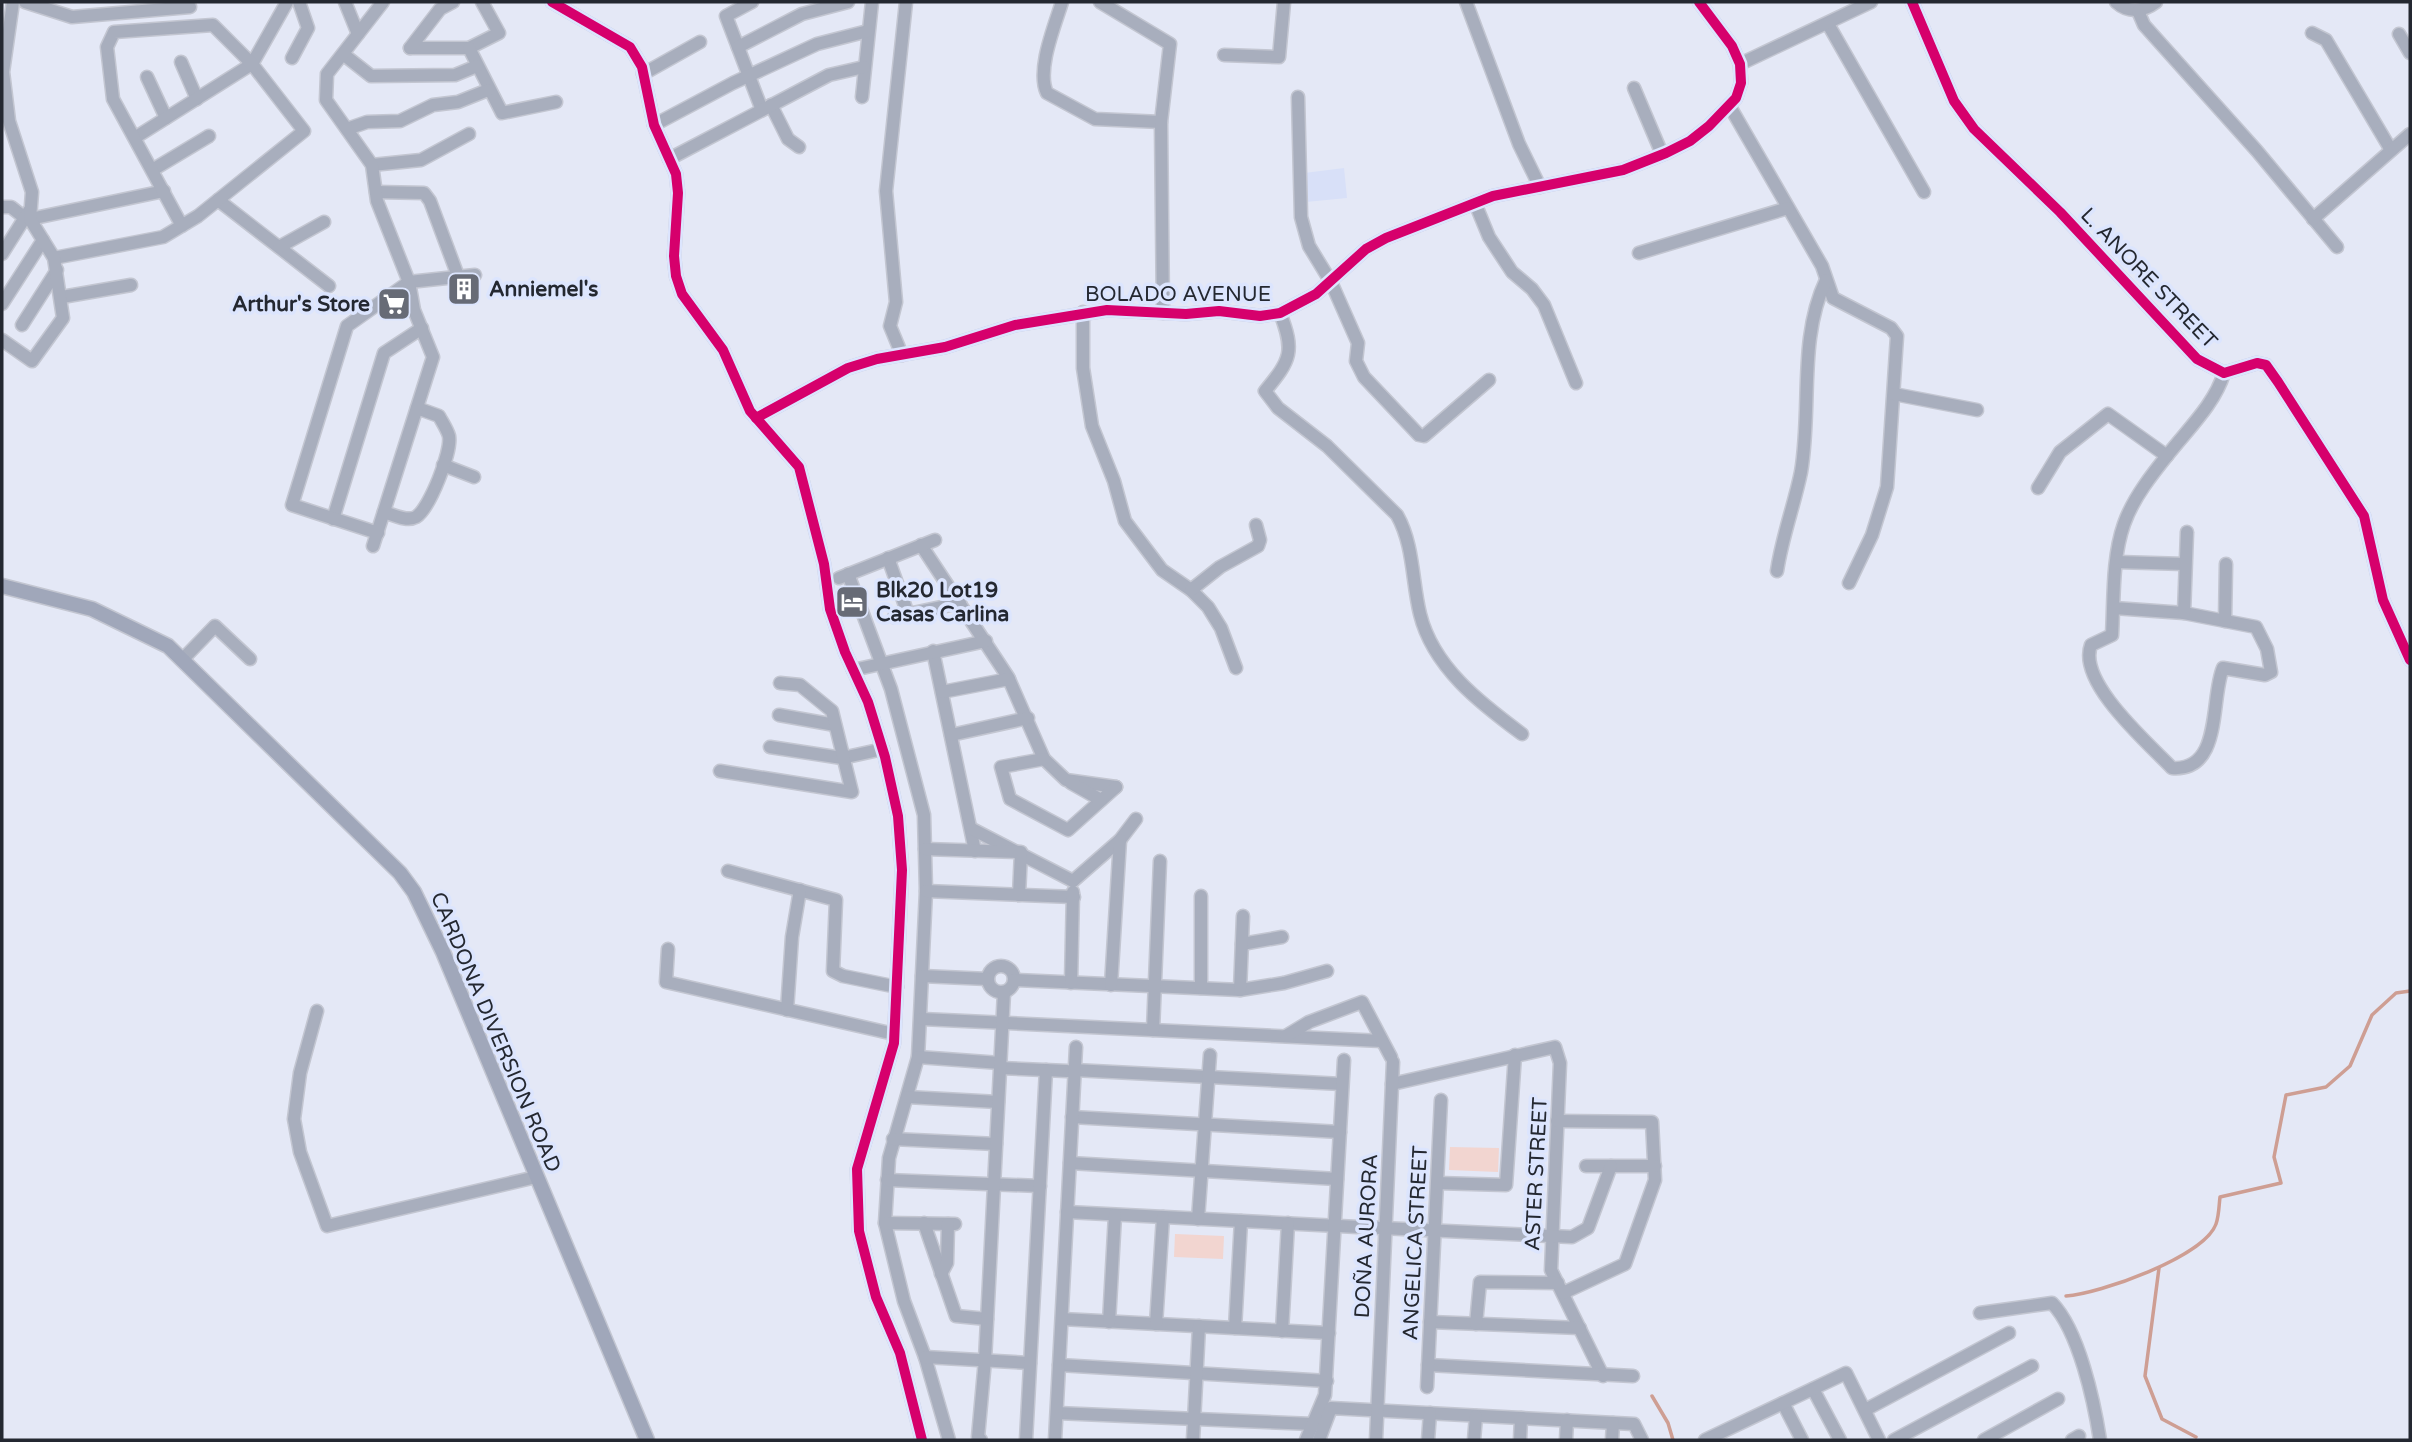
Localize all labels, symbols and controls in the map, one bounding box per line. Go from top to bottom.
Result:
street label: L. ANORE STREET [2075,203,2222,354]
building icon: Anniemel's [445,270,483,308]
place label: Anniemel's [489,277,598,302]
street label: BOLADO AVENUE [1085,282,1271,307]
supermarket icon: Arthur's Store [375,285,413,323]
place label: Arthur's Store [232,292,370,317]
place label: Blk20 Lot19 Casas Carlina [876,578,1009,627]
hotel icon: Blk20 Lot19 Casas Carlina [833,583,871,621]
street label: CARDONA DIVERSION ROAD [425,888,566,1176]
street label: ASTER STREET [1520,1096,1553,1252]
street label: ANGELICA STREET [1398,1145,1433,1341]
street label: DOÑA AURORA [1350,1153,1383,1319]

